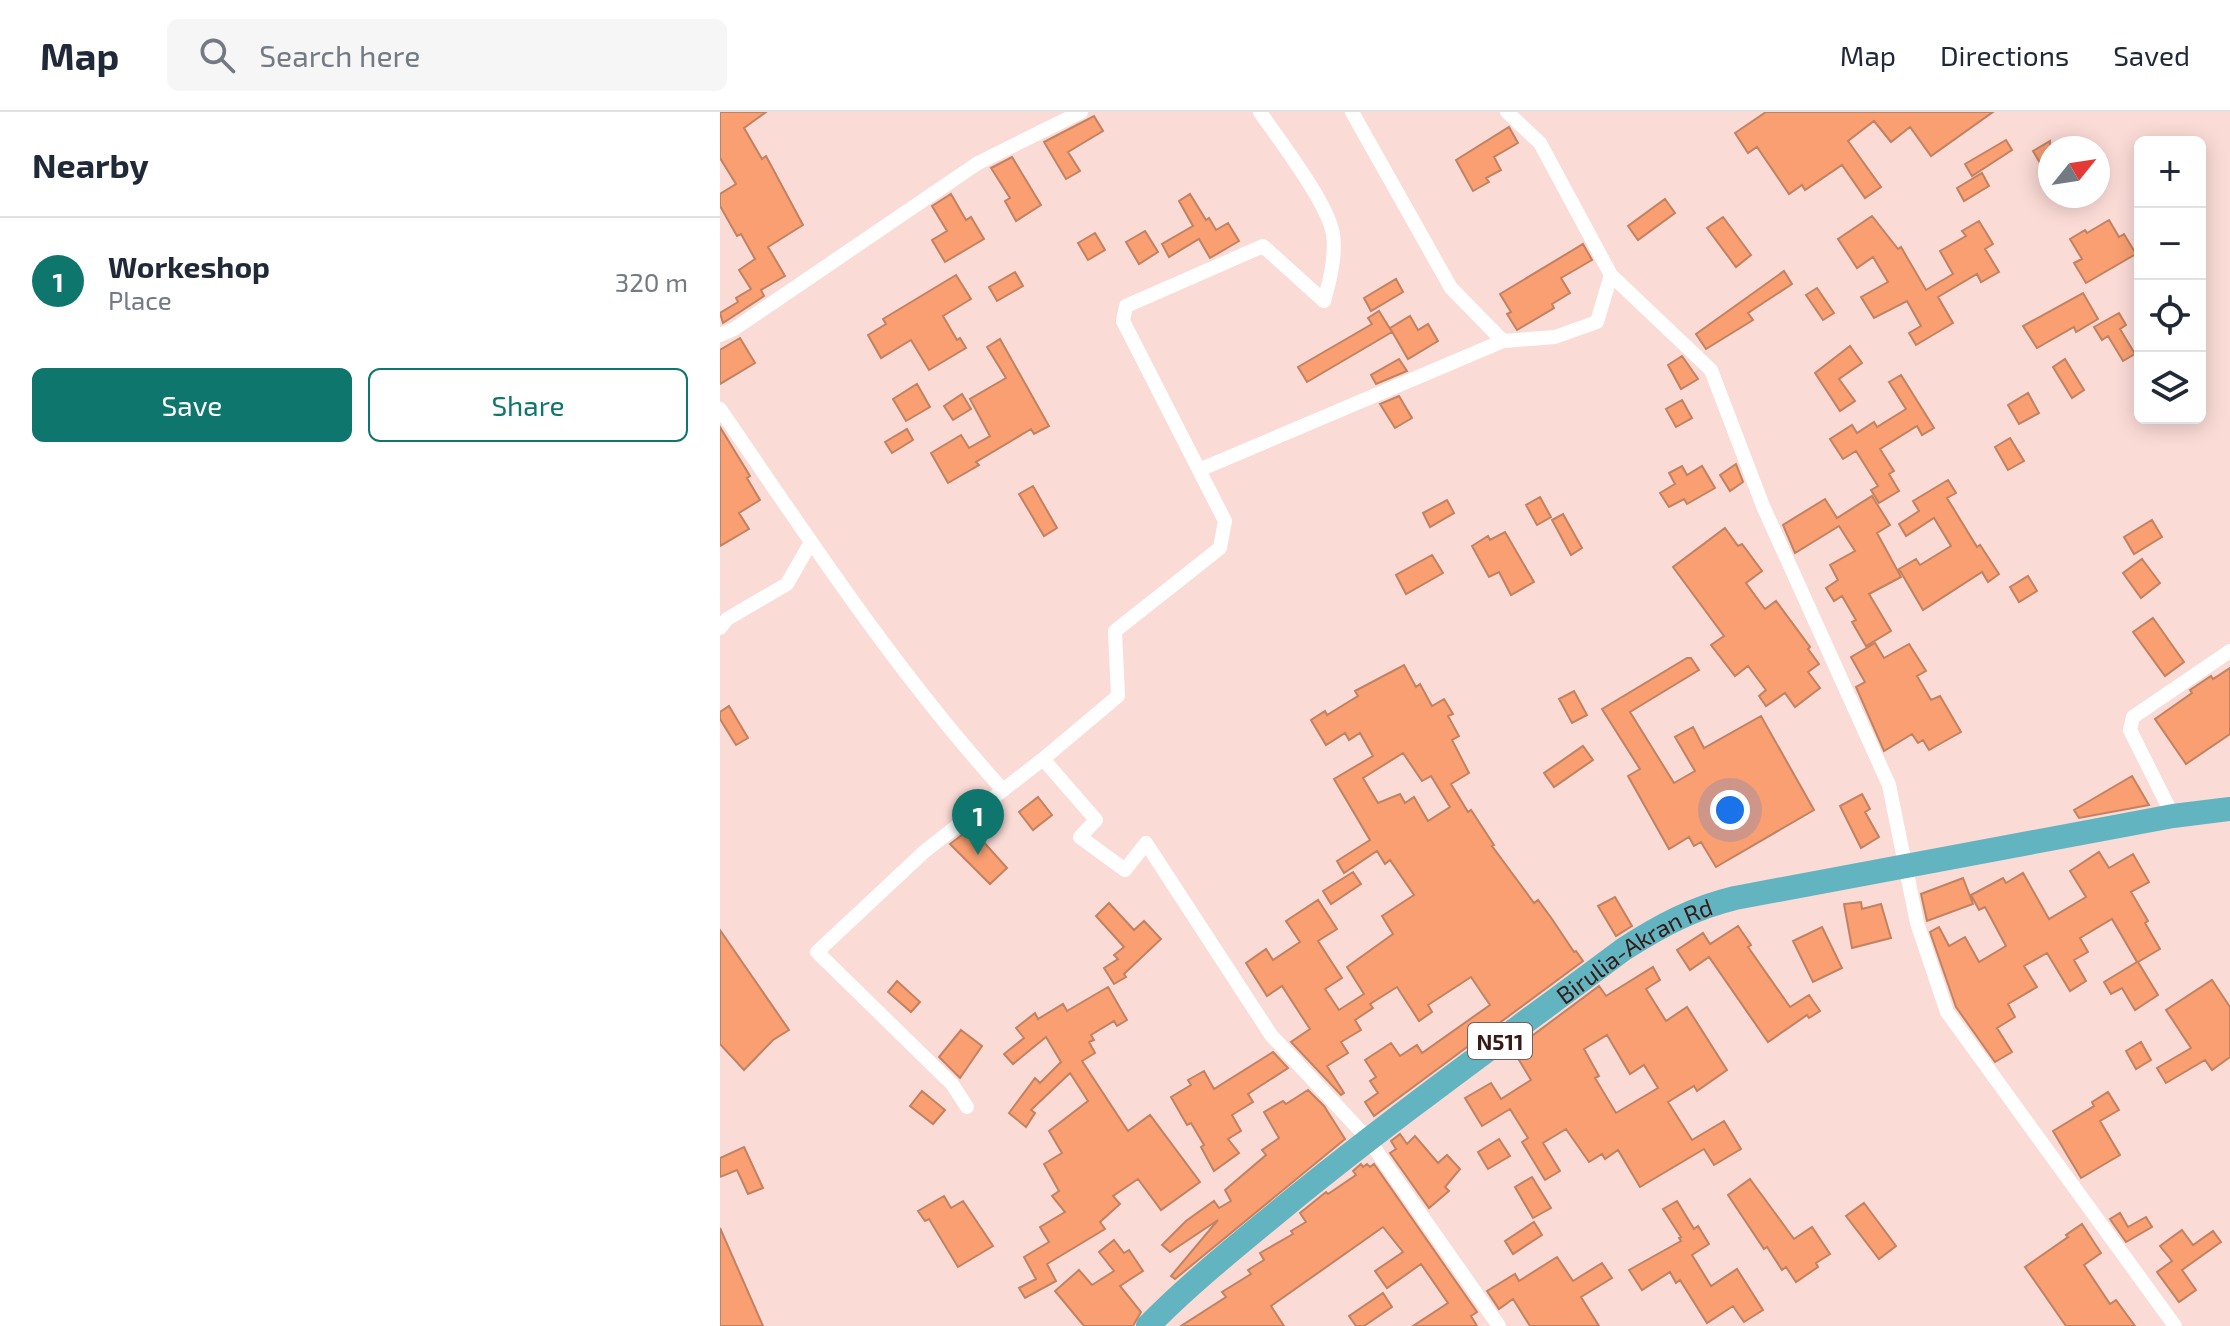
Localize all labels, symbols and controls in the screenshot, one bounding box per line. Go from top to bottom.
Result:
search box [167,19,727,91]
text: Map [40,32,119,78]
icon: search [195,33,239,77]
text: Search here [259,37,420,73]
text: Map [1840,38,1896,72]
text: Directions [1940,38,2069,72]
text: Saved [2113,38,2190,72]
north arrow [2038,136,2110,208]
map controls [2134,136,2206,424]
button: + [2134,136,2206,208]
text: Nearby [32,144,149,185]
button: − [2134,208,2206,280]
text: Workeshop [108,248,270,284]
text: 1 [52,266,64,297]
text: 320 m [615,266,688,297]
button: locate [2134,280,2206,352]
text: Place [108,284,172,315]
button: layers [2134,352,2206,424]
button: Save [32,368,352,442]
button: Share [368,368,688,442]
pin: 1 [952,789,1004,855]
your location [1710,790,1750,830]
street label: Birulia-Akran Rd [1550,891,1716,1009]
road number: N511 [1468,1023,1532,1059]

